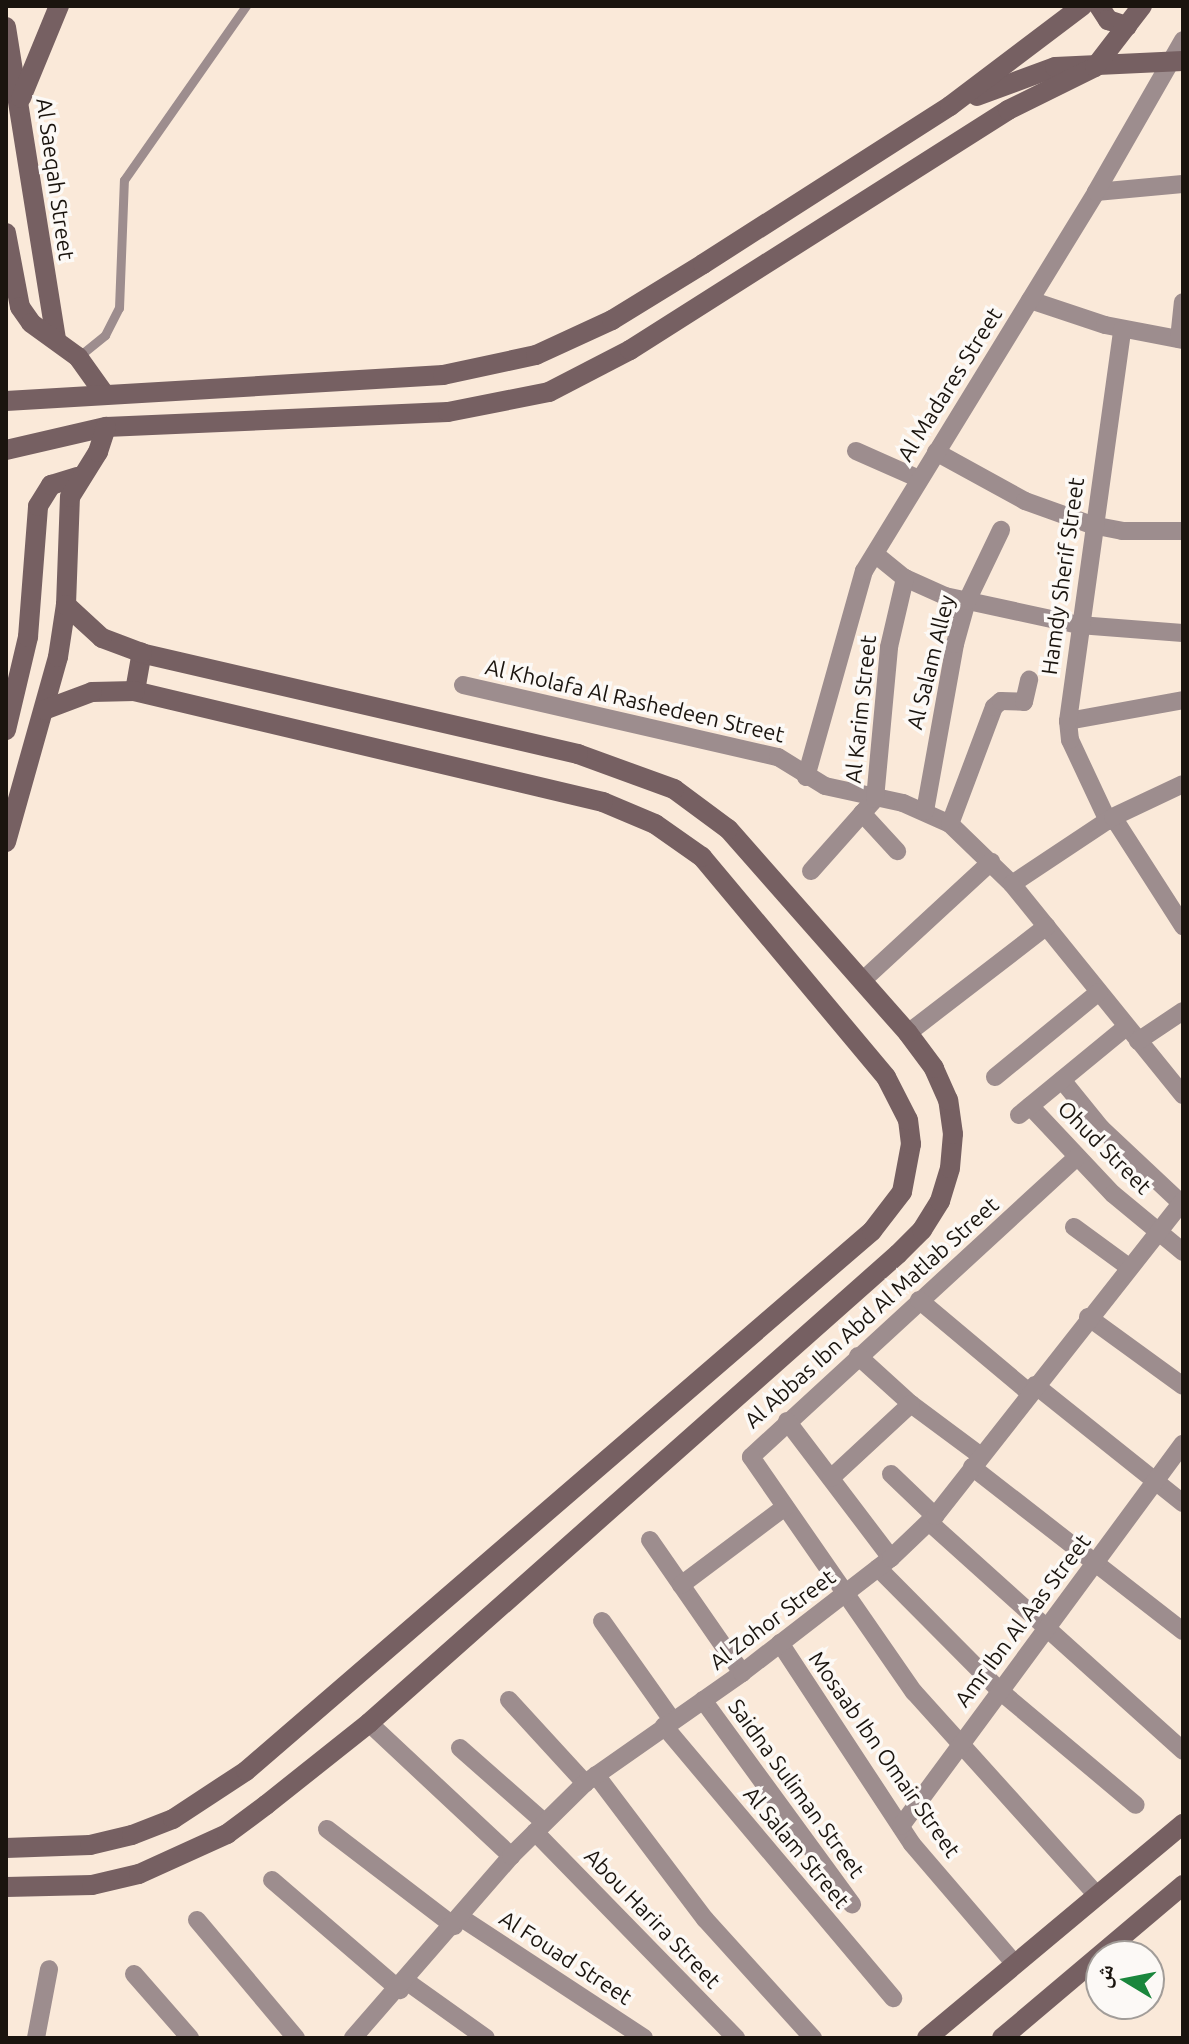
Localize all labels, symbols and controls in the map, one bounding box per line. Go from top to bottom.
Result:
street label: Al Saeqah Street [32,96,80,262]
street label: Al Madares Street [891,302,1007,466]
street label: Hamdy Sherif Street [1035,476,1089,676]
street label: Al Salam Alley [901,592,959,732]
street label: Al Karim Street [839,634,881,784]
street label: Al Kholafa Al Rashedeen Street [483,653,787,747]
street label: Ohud Street [1053,1095,1157,1199]
street label: Al Abbas Ibn Abd Al Matlab Street [738,1191,1004,1433]
street label: Amr Ibn Al Aas Street [948,1528,1096,1712]
street label: Al Zohor Street [704,1563,840,1675]
street label: Mosaab Ibn Omair Street [804,1646,966,1862]
street label: Saidna Suliman Street [723,1693,871,1883]
street label: Al Salam Street [739,1781,855,1913]
street label: Abou Harira Street [580,1843,726,1993]
street label: Al Fouad Street [495,1904,637,2010]
north arrow [1085,1940,1165,2020]
text: ش [1089,1962,1117,1990]

